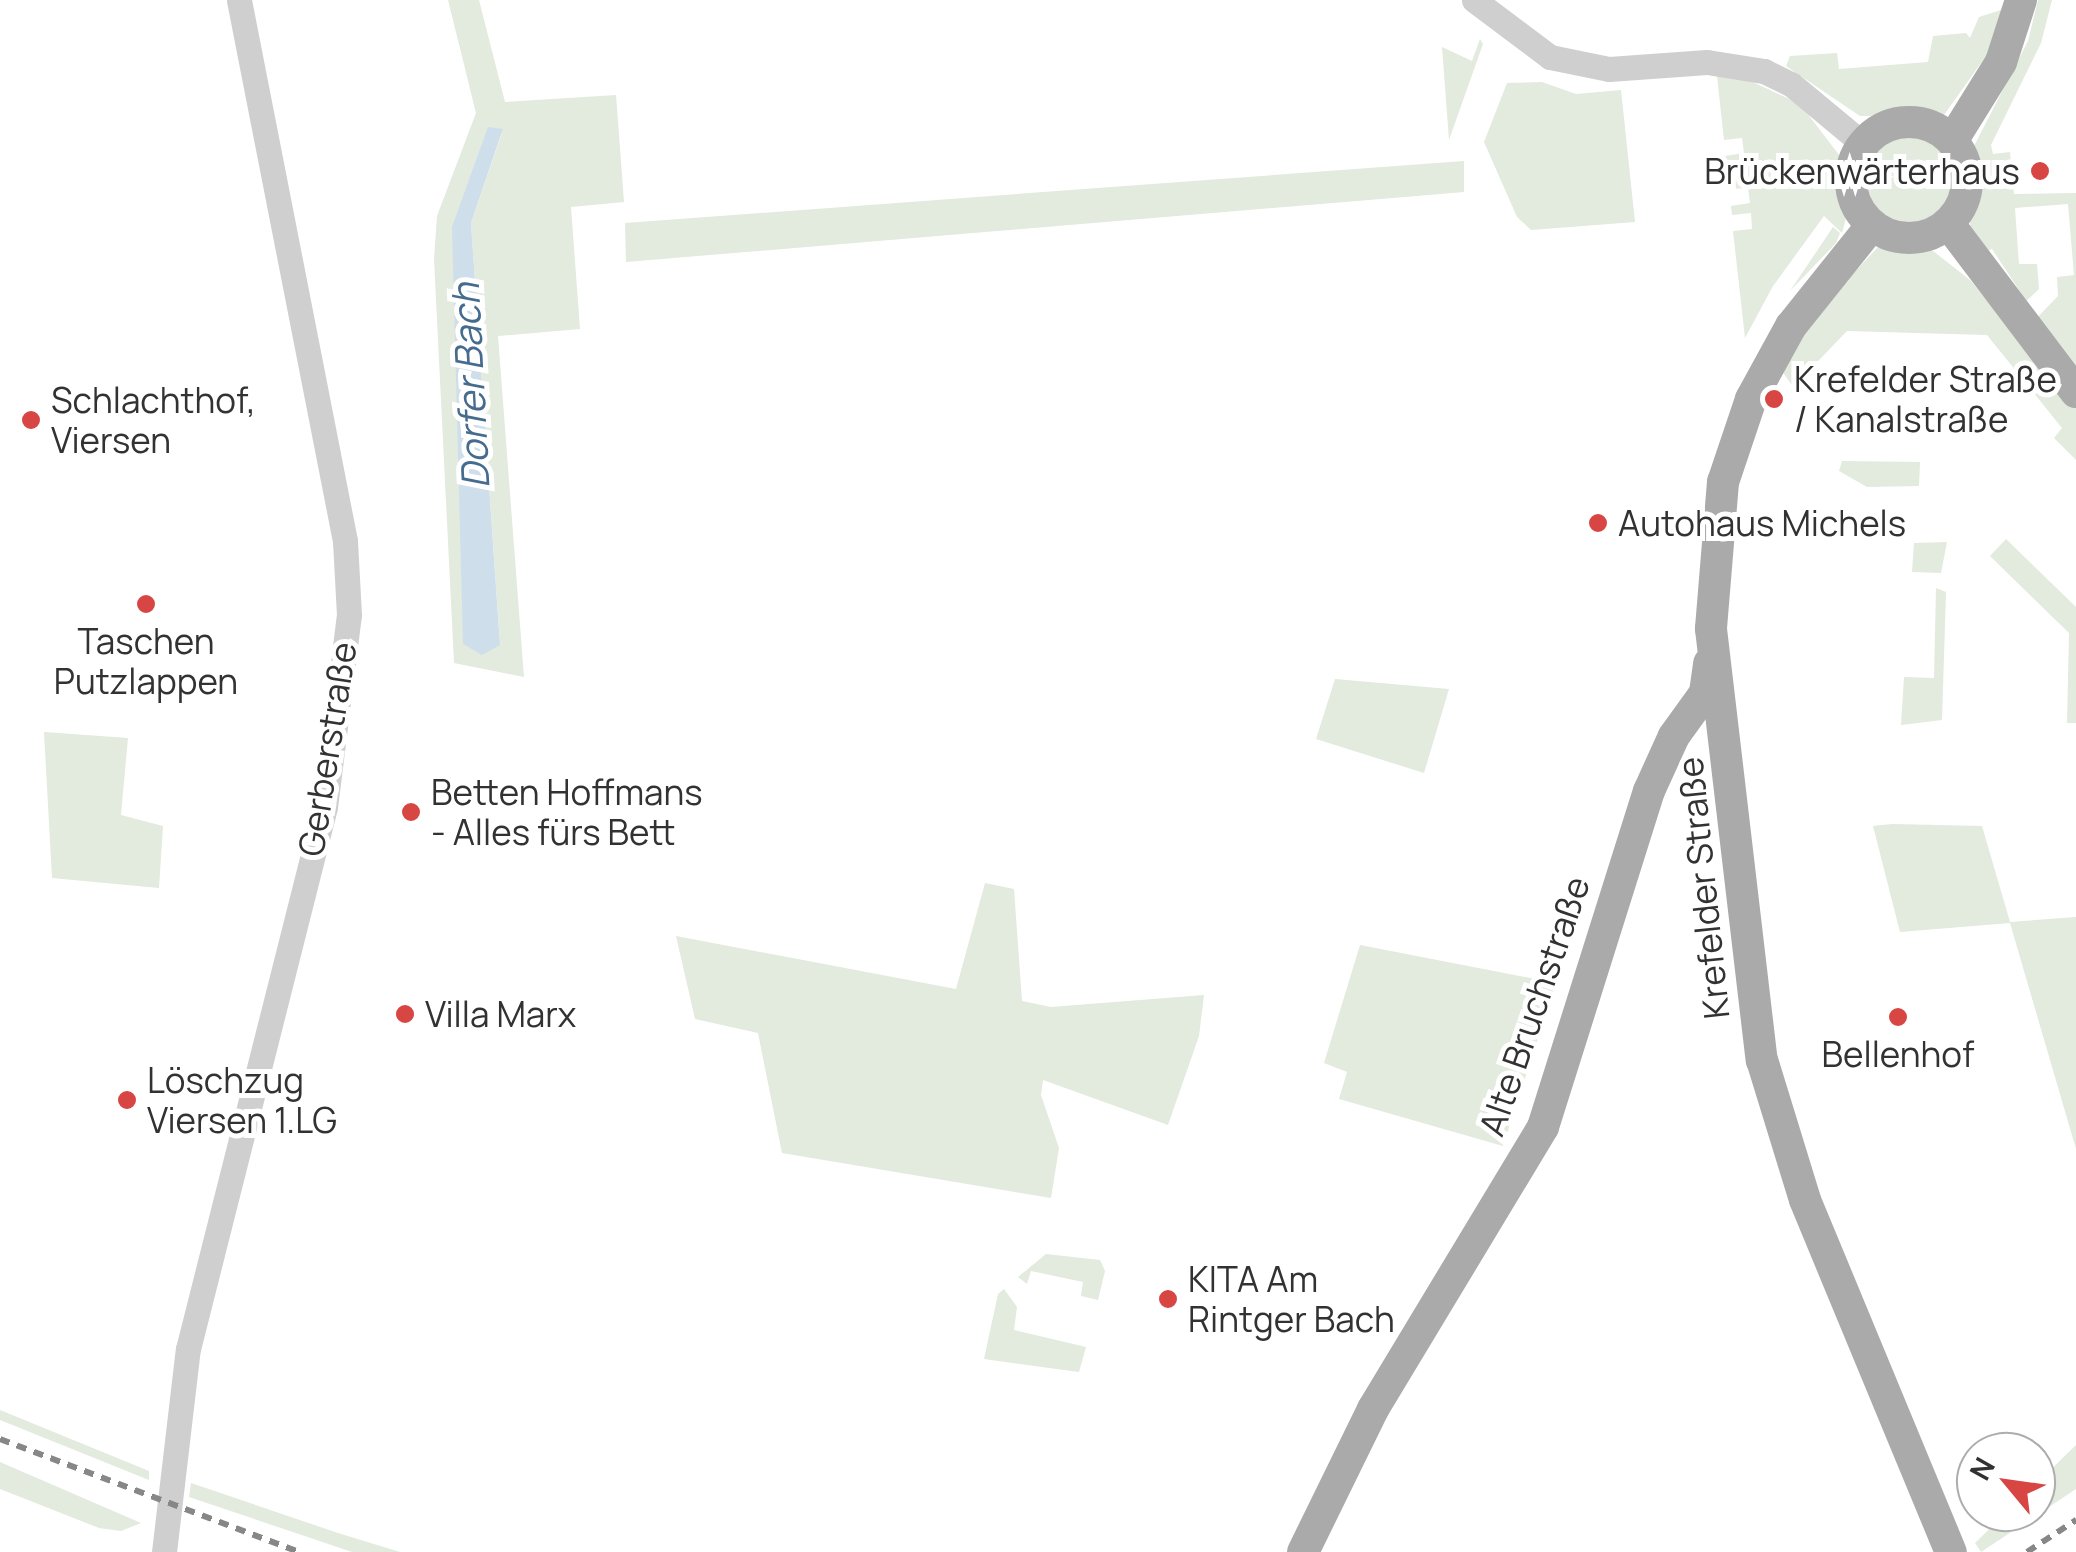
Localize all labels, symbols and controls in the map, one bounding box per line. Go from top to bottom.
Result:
place label: Brückenwärterhaus [1704,150,2020,192]
marker: Brückenwärterhaus [2029,160,2051,182]
water label: Dorfer Bach [442,282,498,490]
place label: Krefelder Straße / Kanalstraße [1794,358,2057,440]
place label: Schlachthof, Viersen [51,379,256,461]
marker: Krefelder Straße / Kanalstraße [1763,388,1785,410]
marker: Schlachthof, Viersen [20,409,42,431]
place label: Autohaus Michels [1618,502,1906,544]
marker: Autohaus Michels [1587,512,1609,534]
marker: Taschen Putzlappen [135,593,157,615]
place label: Taschen Putzlappen [54,620,238,702]
street label: Gerberstraße [289,639,365,859]
street label: Krefelder Straße [1668,755,1738,1021]
place label: Betten Hoffmans - Alles fürs Bett [431,771,703,853]
marker: Betten Hoffmans - Alles fürs Bett [400,801,422,823]
street label: Alte Bruchstraße [1470,871,1598,1141]
place label: Villa Marx [425,993,576,1035]
marker: Villa Marx [394,1003,416,1025]
marker: Bellenhof [1887,1006,1909,1028]
place label: Bellenhof [1822,1033,1974,1075]
place label: Löschzug Viersen 1.LG [147,1059,337,1141]
marker: Löschzug Viersen 1.LG [116,1089,138,1111]
place label: KITA Am Rintger Bach [1188,1258,1395,1340]
marker: KITA Am Rintger Bach [1157,1288,1179,1310]
north arrow [1956,1432,2056,1532]
text: N [1960,1450,2003,1486]

